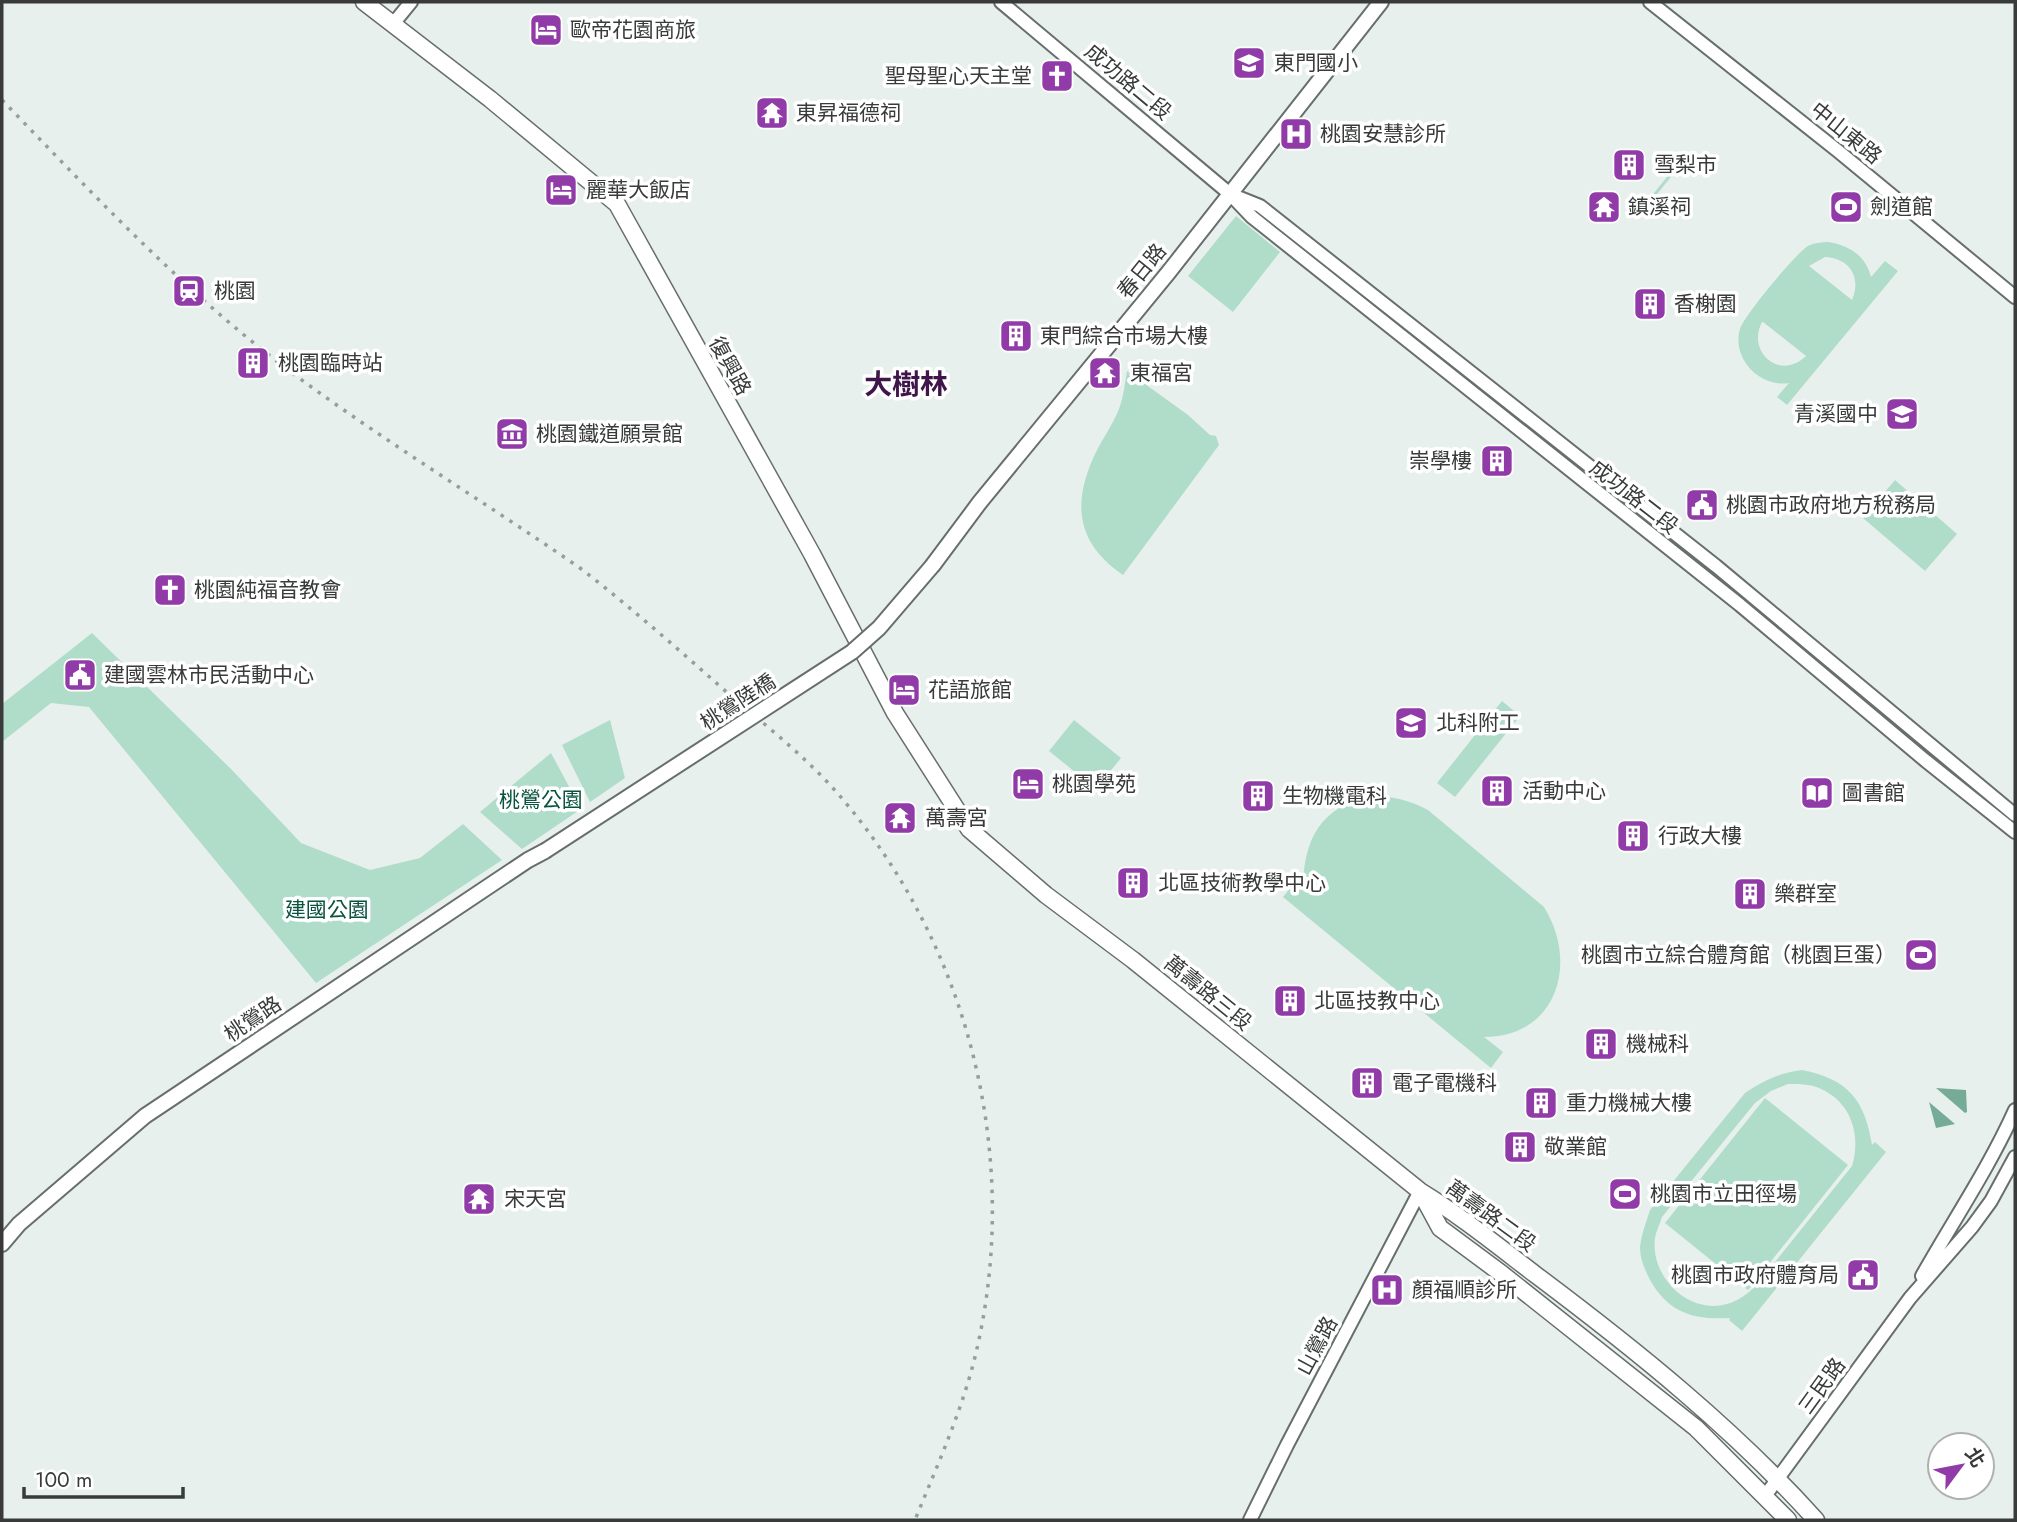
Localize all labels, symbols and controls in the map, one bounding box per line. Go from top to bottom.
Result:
hotel icon: 歐帝花園商旅 [527,11,565,49]
place label: 歐帝花園商旅 [570,15,696,45]
street label: 成功路二段 [1078,37,1178,127]
school or university icon: 東門國小 [1230,44,1268,82]
place label: 東門國小 [1274,48,1358,78]
church icon: 聖母聖心天主堂 [1038,57,1076,95]
place label: 聖母聖心天主堂 [885,61,1032,91]
temple icon: 東昇福德祠 [753,94,791,132]
street label: 中山東路 [1804,95,1888,171]
place label: 東昇福德祠 [796,98,901,128]
hospital icon: 桃園安慧診所 [1277,115,1315,153]
place label: 桃園安慧診所 [1320,119,1446,149]
building icon: 雪梨市 [1610,146,1648,184]
place label: 雪梨市 [1654,150,1717,180]
hotel icon: 麗華大飯店 [542,171,580,209]
place label: 麗華大飯店 [586,175,691,205]
temple icon: 鎮溪祠 [1585,188,1623,226]
sports icon: 劍道館 [1827,188,1865,226]
place label: 鎮溪祠 [1628,192,1691,222]
place label: 劍道館 [1870,192,1933,222]
street label: 春日路 [1111,237,1173,305]
station icon: 桃園 [170,272,208,310]
place label: 桃園 [214,276,256,306]
building icon: 香榭園 [1631,285,1669,323]
place label: 香榭園 [1674,289,1737,319]
building icon: 東門綜合市場大樓 [997,317,1035,355]
place label: 東門綜合市場大樓 [1040,321,1208,351]
street label: 復興路 [702,331,758,401]
building icon: 桃園臨時站 [234,344,272,382]
place label: 桃園臨時站 [278,348,383,378]
temple icon: 東福宮 [1086,354,1124,392]
place label: 東福宮 [1130,358,1193,388]
district label: 大樹林 [864,364,948,405]
school or university icon: 青溪國中 [1883,395,1921,433]
place label: 青溪國中 [1794,399,1878,429]
museum icon: 桃園鐵道願景館 [493,415,531,453]
place label: 桃園鐵道願景館 [536,419,683,449]
building icon: 崇學樓 [1478,442,1516,480]
place label: 崇學樓 [1409,446,1472,476]
street label: 成功路二段 [1583,453,1685,541]
public building icon: 桃園市政府地方稅務局 [1683,486,1721,524]
place label: 桃園市政府地方稅務局 [1726,490,1936,520]
church icon: 桃園純福音教會 [151,571,189,609]
place label: 桃園純福音教會 [194,575,341,605]
public building icon: 建國雲林市民活動中心 [61,656,99,694]
place label: 建國雲林市民活動中心 [104,660,314,690]
street label: 桃鶯陸橋 [695,667,781,737]
hotel icon: 花語旅館 [885,671,923,709]
place label: 花語旅館 [928,675,1012,705]
school or university icon: 北科附工 [1392,704,1430,742]
place label: 北科附工 [1436,708,1520,738]
hotel icon: 桃園學苑 [1009,765,1047,803]
place label: 桃園學苑 [1052,769,1136,799]
building icon: 活動中心 [1478,772,1516,810]
library icon: 圖書館 [1798,774,1836,812]
place label: 活動中心 [1522,776,1606,806]
building icon: 生物機電科 [1239,777,1277,815]
place label: 圖書館 [1842,778,1905,808]
place label: 生物機電科 [1282,781,1387,811]
park label: 桃鶯公園 [499,785,583,815]
temple icon: 萬壽宮 [881,799,919,837]
place label: 萬壽宮 [925,803,988,833]
building icon: 行政大樓 [1614,817,1652,855]
place label: 行政大樓 [1658,821,1742,851]
building icon: 北區技術教學中心 [1114,864,1152,902]
place label: 北區技術教學中心 [1158,868,1326,898]
building icon: 樂群室 [1731,875,1769,913]
place label: 樂群室 [1774,879,1837,909]
park label: 建國公園 [285,895,369,925]
sports icon: 桃園市立綜合體育館（桃園巨蛋） [1902,936,1940,974]
place label: 桃園市立綜合體育館（桃園巨蛋） [1581,940,1896,970]
street label: 萬壽路三段 [1158,948,1258,1038]
building icon: 北區技教中心 [1271,982,1309,1020]
place label: 北區技教中心 [1314,986,1440,1016]
street label: 桃鶯路 [218,989,288,1049]
building icon: 機械科 [1582,1025,1620,1063]
place label: 機械科 [1626,1029,1689,1059]
building icon: 電子電機科 [1348,1064,1386,1102]
place label: 電子電機科 [1392,1068,1497,1098]
building icon: 重力機械大樓 [1522,1084,1560,1122]
place label: 重力機械大樓 [1566,1088,1692,1118]
building icon: 敬業館 [1501,1128,1539,1166]
place label: 敬業館 [1544,1132,1607,1162]
street label: 萬壽路二段 [1440,1173,1542,1259]
sports icon: 桃園市立田徑場 [1606,1175,1644,1213]
place label: 桃園市立田徑場 [1650,1179,1797,1209]
temple icon: 宋天宮 [460,1180,498,1218]
place label: 宋天宮 [504,1184,567,1214]
public building icon: 桃園市政府體育局 [1844,1256,1882,1294]
place label: 桃園市政府體育局 [1671,1260,1839,1290]
hospital icon: 顏福順診所 [1368,1271,1406,1309]
place label: 顏福順診所 [1412,1275,1517,1305]
street label: 山鶯路 [1289,1311,1345,1381]
street label: 三民路 [1791,1352,1853,1420]
north arrow [1926,1431,1996,1501]
text: 北 [1959,1442,1991,1472]
scale bar [24,1456,184,1500]
text: 100 m [35,1465,92,1495]

